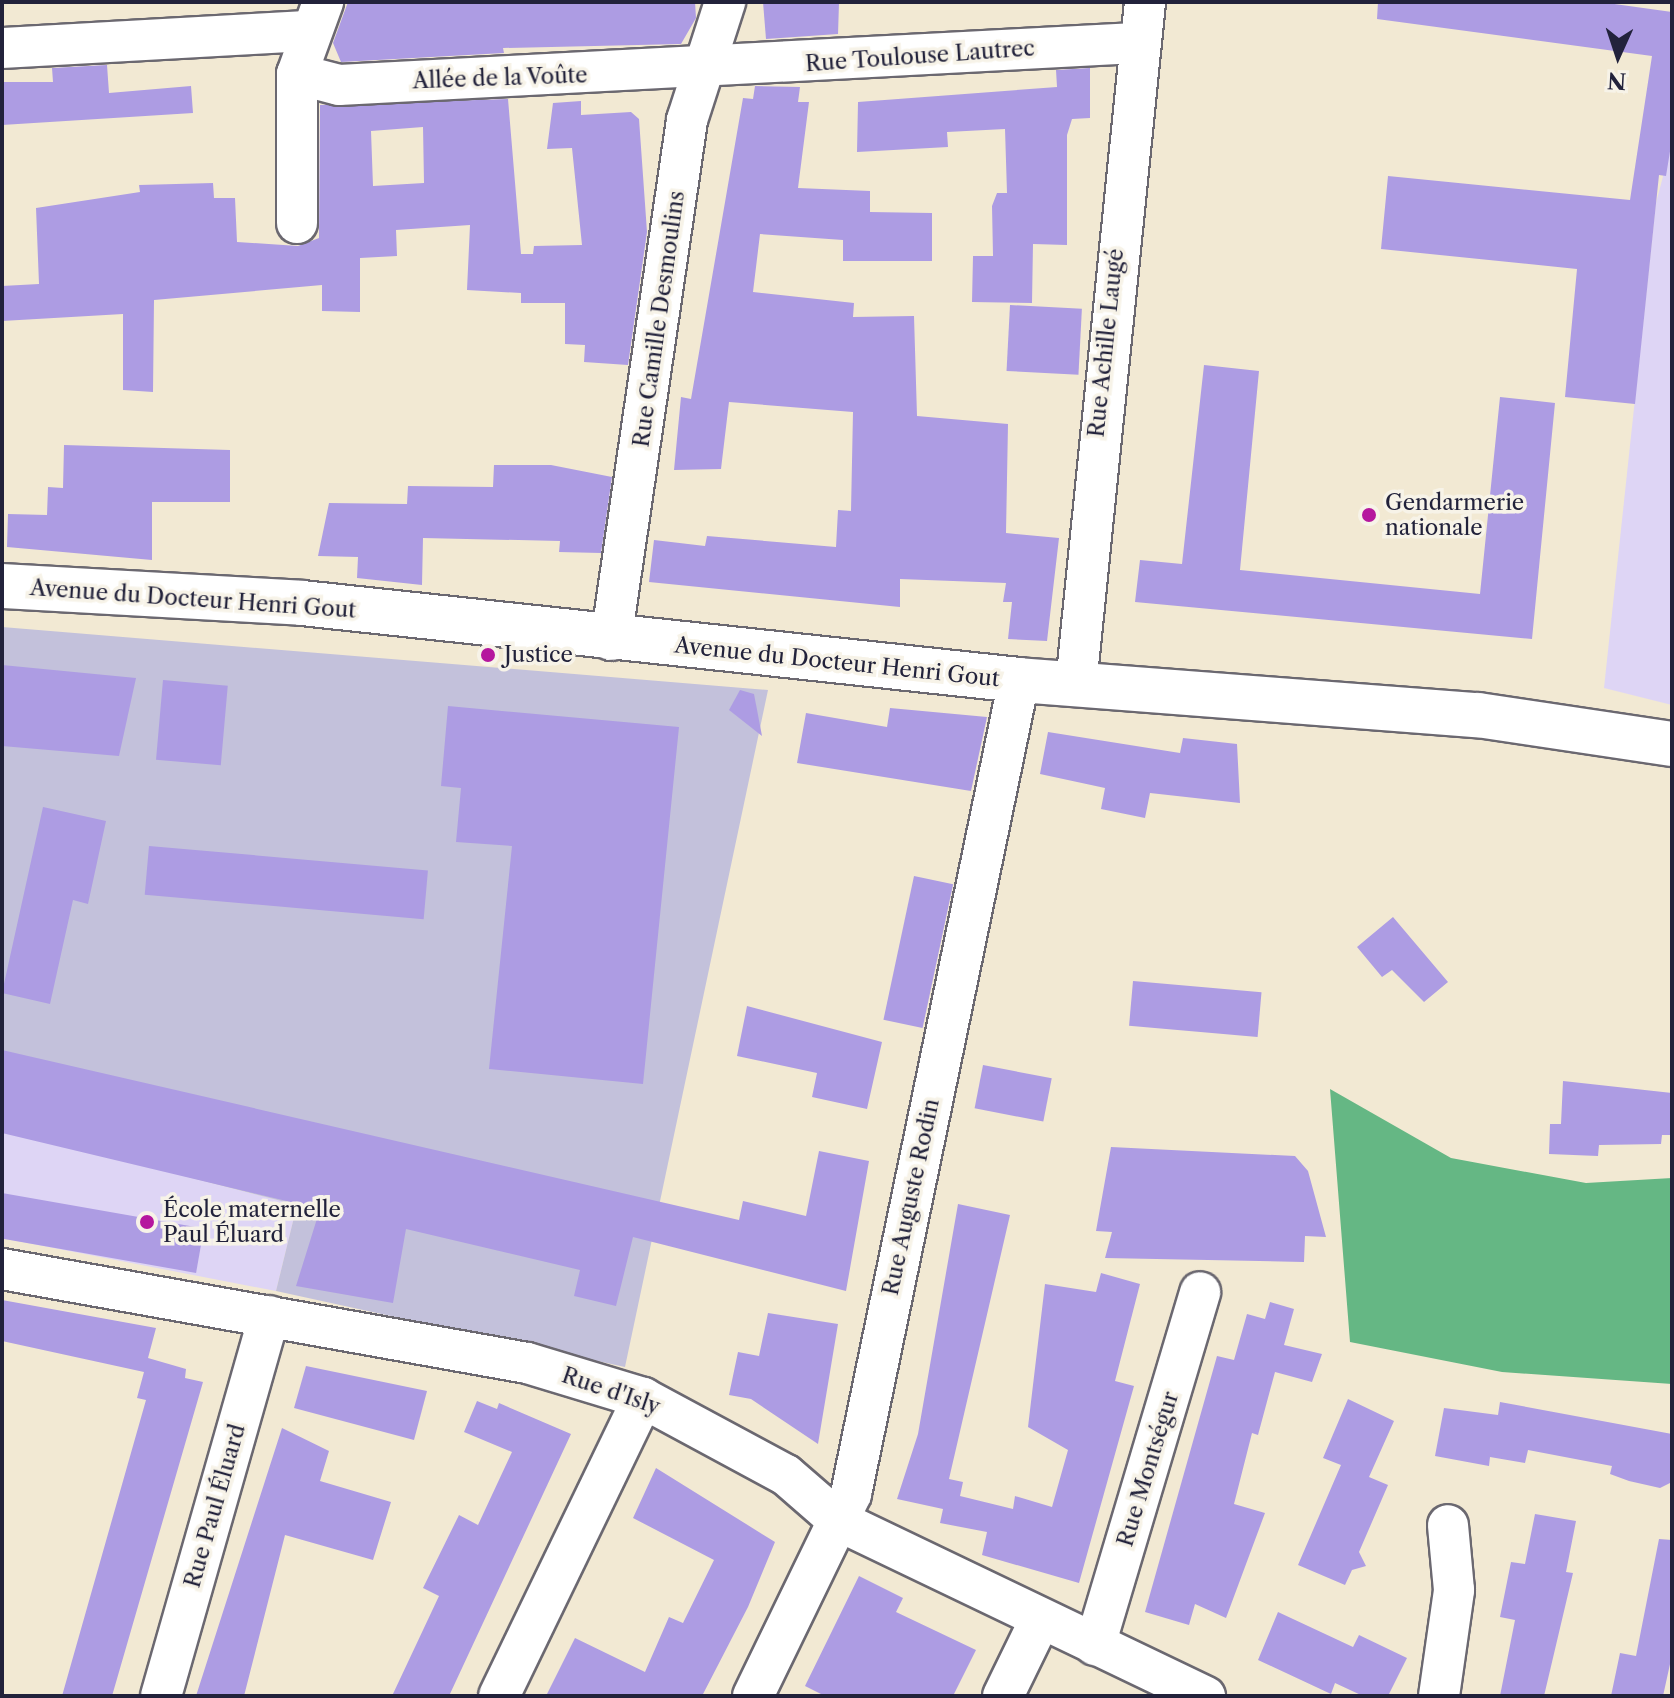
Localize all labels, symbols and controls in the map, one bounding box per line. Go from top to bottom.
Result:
north arrow [1578,16,1658,96]
street label: Rue Toulouse Lautrec [804,35,1036,77]
street label: Allée de la Voûte [411,62,589,94]
text: N [1606,66,1627,94]
street label: Rue Camille Desmoulins [628,189,690,449]
street label: Rue Achille Laugé [1083,247,1129,439]
place label: Gendarmerie nationale [1385,489,1524,540]
marker: Gendarmerie nationale [1360,506,1378,524]
street label: Avenue du Docteur Henri Gout [29,574,357,624]
street label: Avenue du Docteur Henri Gout [673,632,1001,692]
place label: Justice [504,642,573,668]
marker: Justice [479,646,497,664]
street label: Rue Auguste Rodin [877,1096,945,1298]
place label: École maternelle Paul Éluard [163,1196,341,1248]
marker: École maternelle Paul Éluard [138,1213,156,1231]
street label: Rue d'Isly [558,1362,664,1420]
street label: Rue Montségur [1112,1388,1184,1550]
street label: Rue Paul Éluard [179,1421,251,1591]

